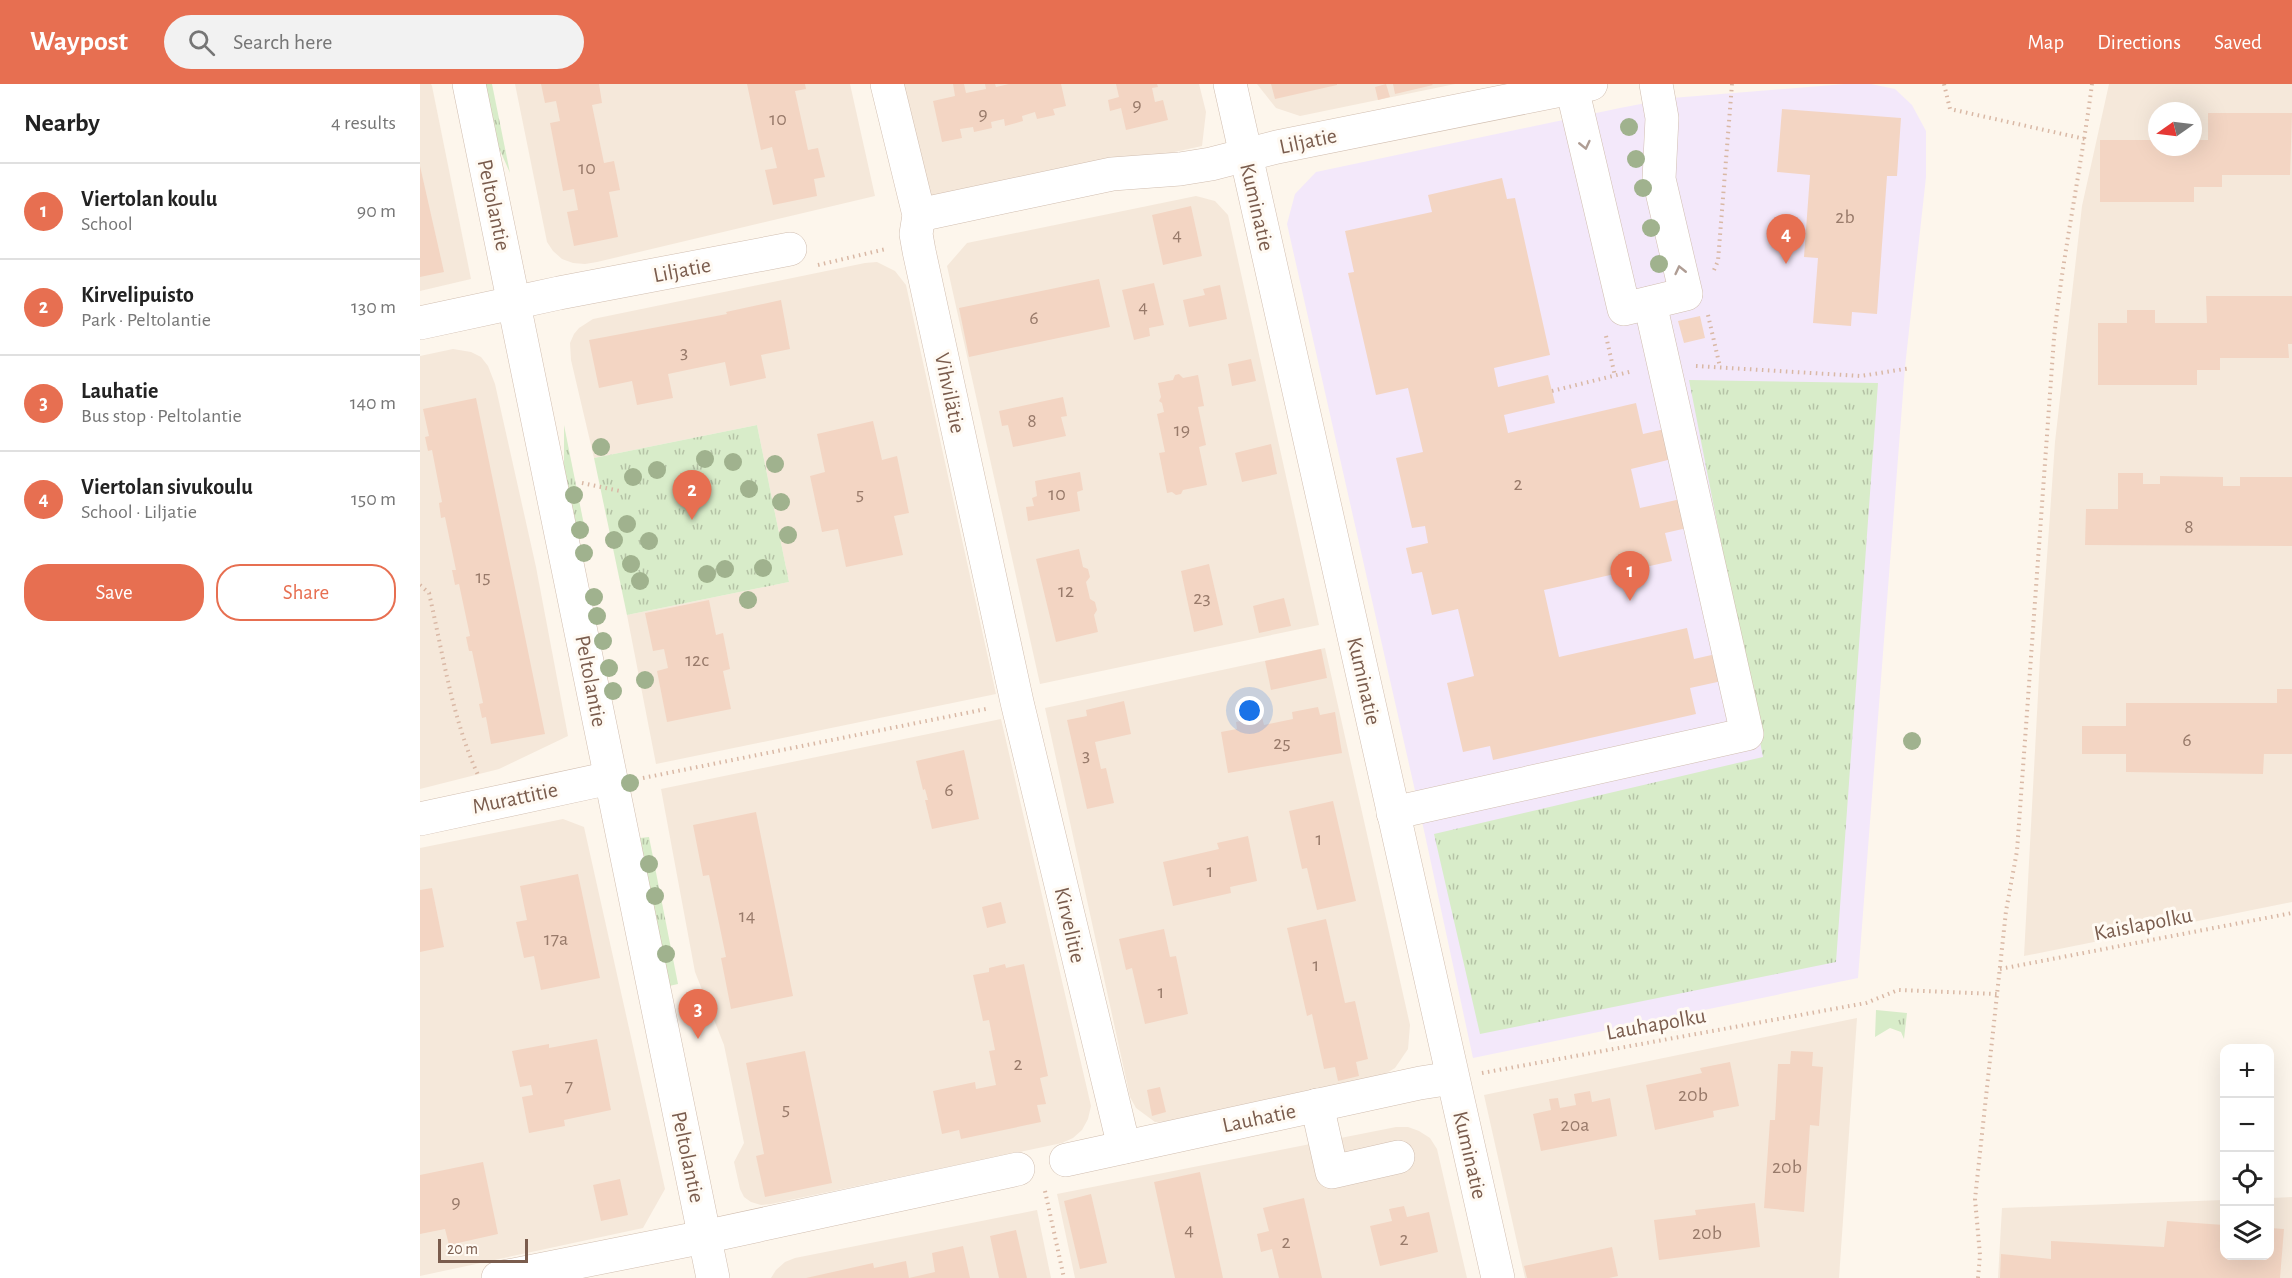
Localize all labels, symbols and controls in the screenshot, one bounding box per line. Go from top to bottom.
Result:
search box [164,15,584,69]
icon: search [185,26,218,59]
text: Waypost [30,28,128,56]
text: Search here [233,31,333,53]
text: Map [2028,32,2064,53]
text: Directions [2097,32,2181,53]
text: Saved [2214,32,2262,53]
house number: 9 [1132,95,1142,115]
north arrow [2148,102,2202,156]
house number: 9 [978,104,988,124]
house number: 10 [769,109,787,129]
text: Nearby [24,110,100,136]
text: 4 results [331,113,396,133]
street label: Liljatie [1277,124,1339,158]
one-way arrow [1578,140,1591,150]
street label: Peltolantie [474,157,514,253]
house number: 10 [578,158,596,178]
street label: Kuminatie [1236,161,1278,253]
text: Viertolan koulu [81,188,217,210]
text: 1 [40,201,47,221]
text: 90 m [357,201,396,221]
house number: 2b [1835,207,1855,227]
text: School [81,214,133,234]
pin: 4 [1766,214,1806,264]
house number: 4 [1172,225,1182,245]
street label: Liljatie [651,254,713,286]
one-way arrow [1675,265,1688,275]
text: Kirvelipuisto [81,284,194,306]
text: 2 [39,297,48,317]
text: 130 m [351,297,396,317]
house number: 4 [1138,297,1148,317]
house number: 6 [1029,308,1039,328]
text: Park · Peltolantie [81,310,211,330]
house number: 3 [680,342,688,362]
street label: Vihvilätie [931,351,969,435]
text: Lauhatie [81,380,158,402]
text: 3 [39,393,48,413]
text: 140 m [350,393,396,413]
text: Bus stop · Peltolantie [81,406,242,426]
house number: 8 [1027,411,1037,431]
house number: 19 [1174,420,1190,440]
pin: 2 [672,470,712,520]
house number: 2 [1513,474,1523,494]
text: Viertolan sivukoulu [81,476,253,498]
house number: 5 [856,484,864,504]
house number: 10 [1048,484,1066,504]
text: 4 [38,489,49,509]
text: 150 m [351,489,396,509]
text: School · Liljatie [81,502,197,522]
house number: 8 [2184,517,2194,537]
pin: 1 [1610,552,1650,601]
button: Save [24,564,204,621]
button: Share [216,564,396,621]
house number: 15 [475,567,491,587]
house number: 12 [1058,581,1074,601]
house number: 23 [1193,588,1211,608]
street label: Peltolantie [571,633,611,729]
street label: Kuminatie [1343,635,1385,727]
house number: 12c [685,650,709,670]
your location [1235,696,1264,725]
house number: 6 [2182,730,2192,750]
house number: 25 [1273,733,1291,753]
house number: 3 [1082,745,1090,765]
street label: Murattitie [470,778,560,818]
house number: 6 [944,780,954,800]
house number: 1 [1316,829,1322,849]
house number: 1 [1207,861,1213,881]
street label: Kirvelitie [1051,885,1089,965]
street label: Kaislapolku [2092,904,2194,944]
house number: 14 [739,906,755,926]
house number: 17a [544,929,568,949]
house number: 1 [1313,955,1319,975]
house number: 1 [1158,982,1164,1002]
pin: 3 [678,990,718,1039]
street label: Lauhapolku [1604,1004,1708,1044]
map controls [2220,1044,2274,1260]
button: + [2220,1044,2274,1098]
house number: 2 [1013,1054,1023,1074]
house number: 7 [565,1076,573,1096]
house number: 20b [1678,1085,1708,1105]
button: − [2220,1098,2274,1152]
house number: 5 [782,1099,790,1119]
street label: Lauhatie [1220,1099,1298,1137]
street label: Peltolantie [668,1109,708,1205]
street label: Kuminatie [1449,1109,1491,1201]
house number: 20a [1561,1115,1589,1135]
button: locate [2220,1152,2274,1206]
house number: 20b [1772,1157,1802,1177]
house number: 9 [451,1192,461,1212]
button: layers [2220,1206,2274,1260]
house number: 4 [1184,1220,1194,1240]
house number: 20b [1692,1223,1722,1243]
house number: 2 [1399,1229,1409,1249]
house number: 2 [1281,1232,1291,1252]
scale bar [438,1236,528,1264]
text: 20 m [447,1241,478,1257]

